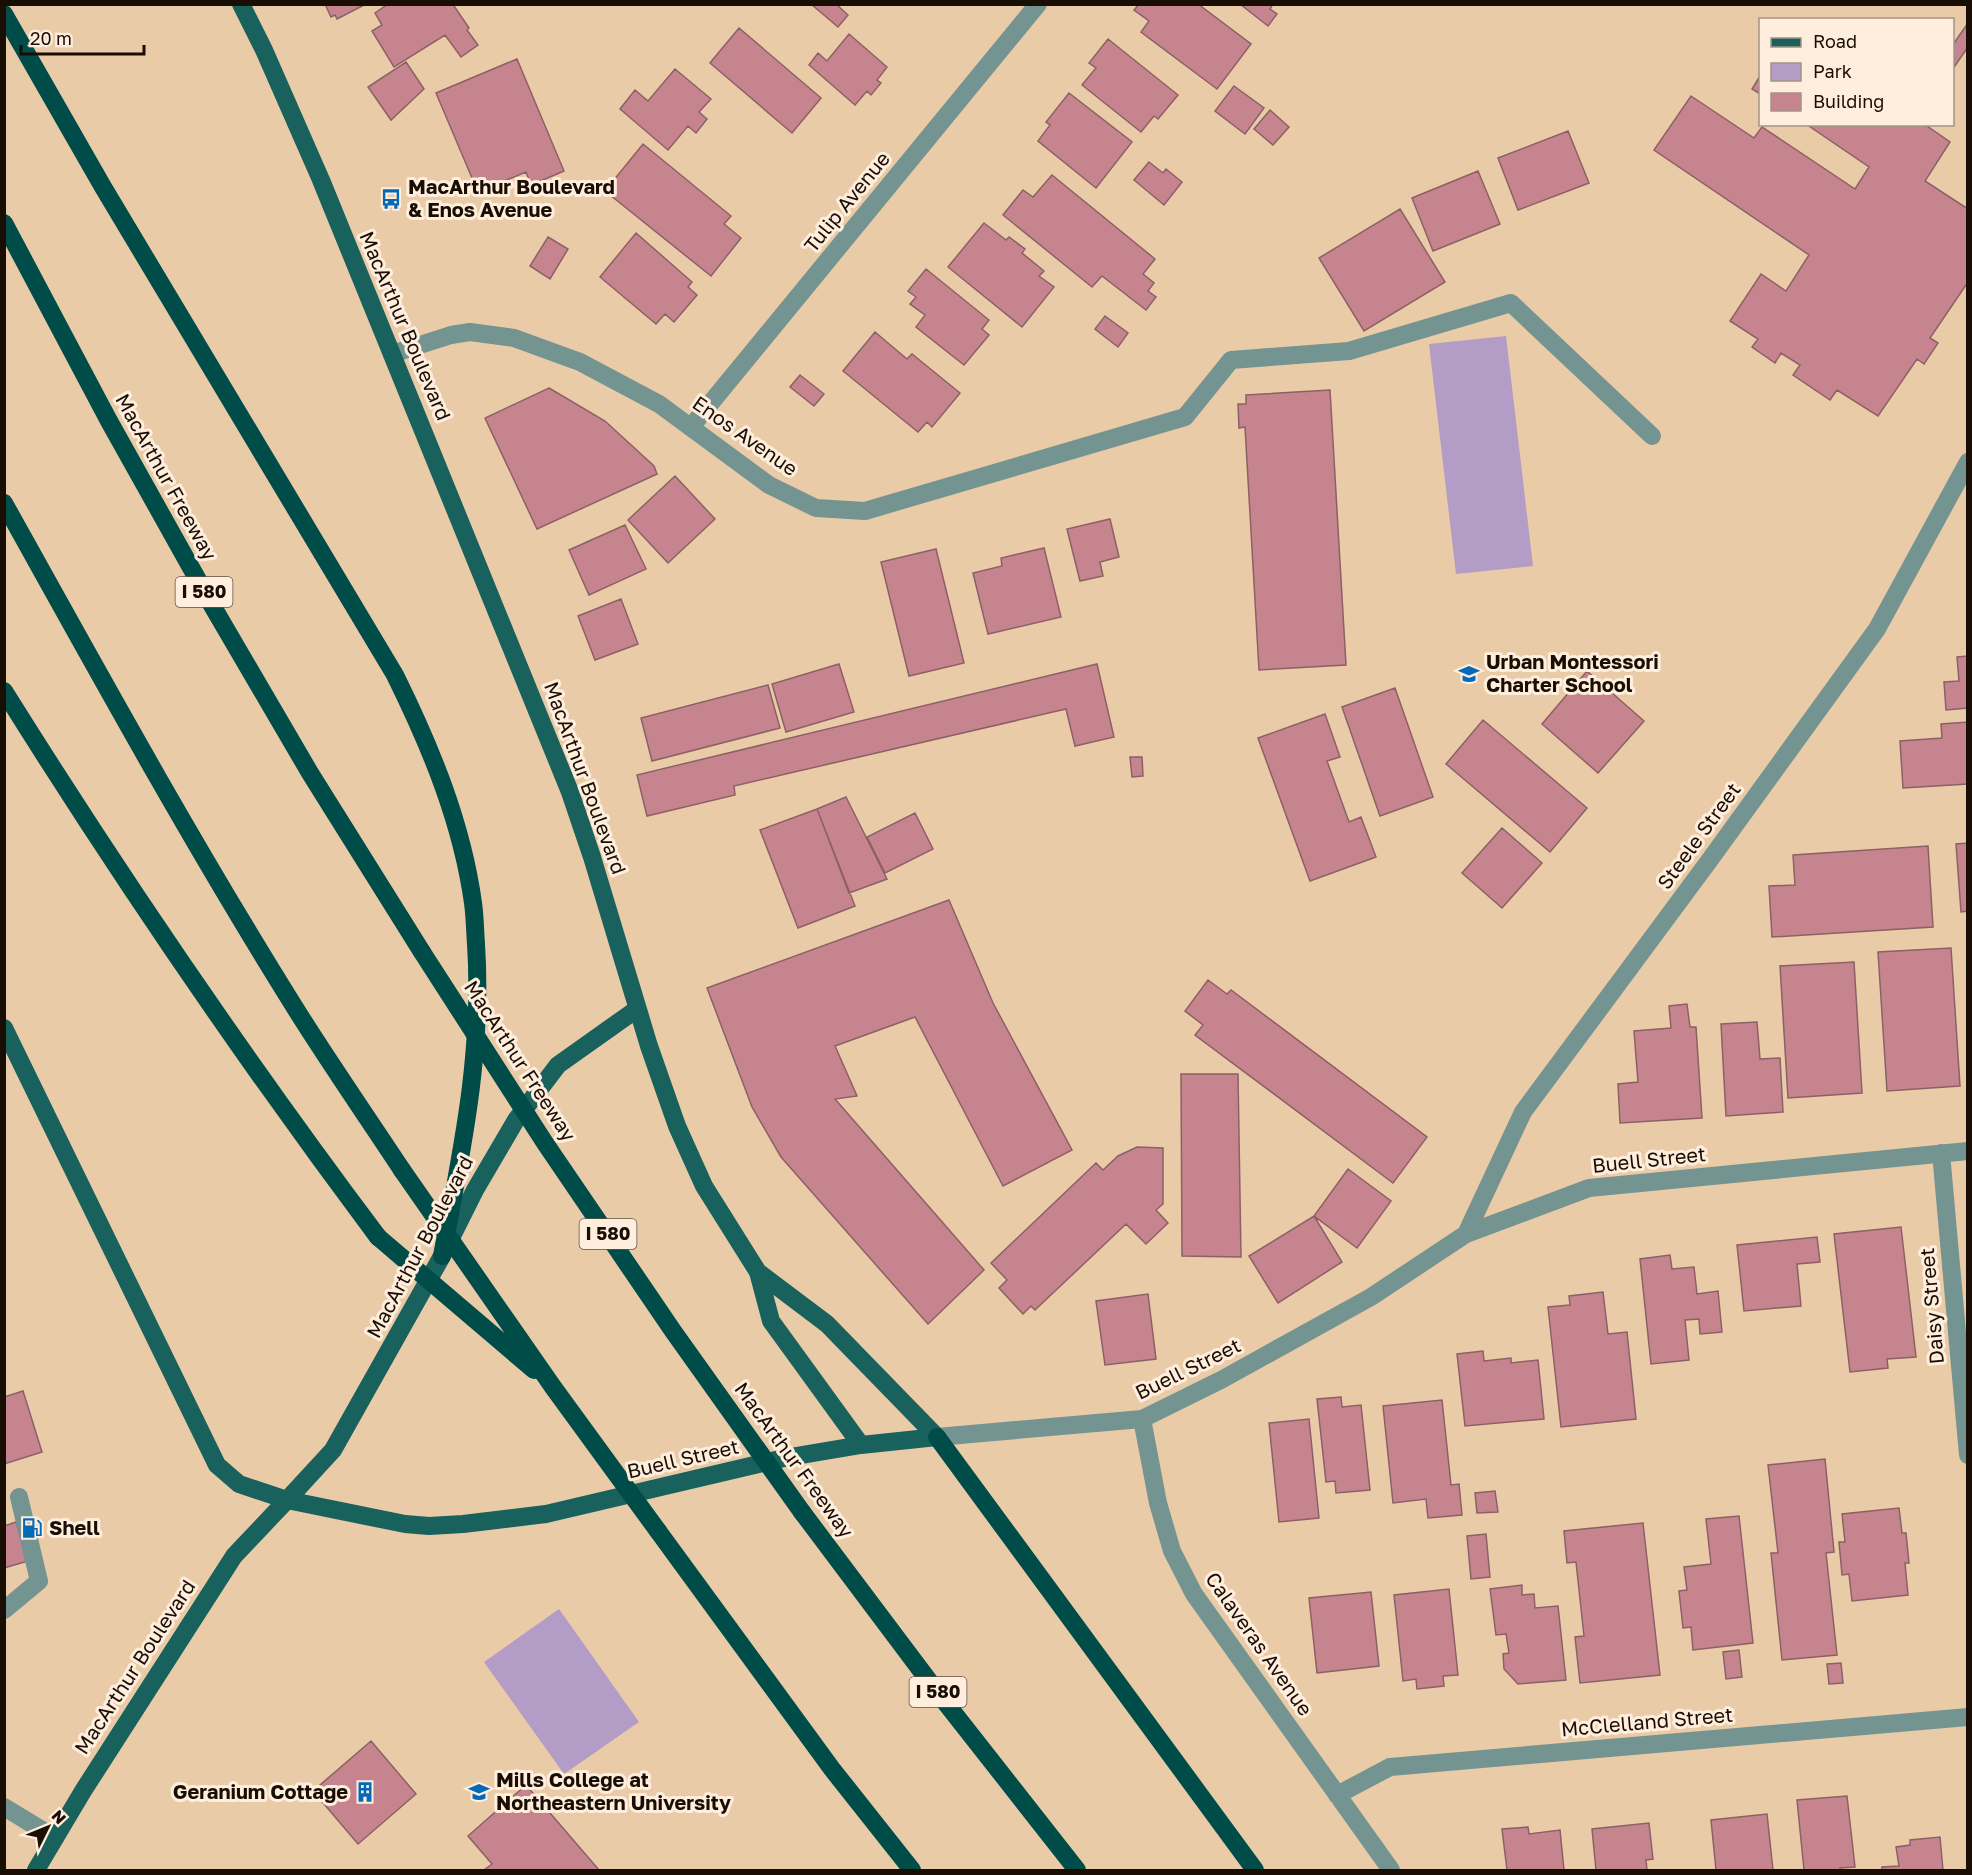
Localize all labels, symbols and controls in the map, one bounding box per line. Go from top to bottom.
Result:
scale bar [21,18,144,56]
legend [1759,18,1954,126]
text: 20 m [30,27,72,49]
text: Road [1813,30,1857,52]
text: Park [1813,60,1852,82]
text: Building [1813,90,1884,112]
street label: Tulip Avenue [798,146,894,256]
place label: MacArthur Boulevard & Enos Avenue [408,174,615,221]
bus stop icon: MacArthur Boulevard & Enos Avenue [379,187,403,211]
street label: MacArthur Boulevard [355,228,457,424]
street label: MacArthur Freeway [111,389,223,564]
street label: Enos Avenue [688,390,803,480]
road number: I 580 [176,577,232,607]
place label: Urban Montessori Charter School [1486,649,1659,696]
school or university icon: Urban Montessori Charter School [1457,662,1481,686]
street label: MacArthur Boulevard [540,678,632,877]
street label: Steele Street [1652,778,1745,893]
street label: MacArthur Freeway [460,976,582,1145]
street label: Buell Street [1591,1141,1707,1177]
street label: MacArthur Boulevard [361,1151,477,1342]
road number: I 580 [580,1219,636,1249]
street label: Daisy Street [1914,1247,1948,1365]
street label: Buell Street [1131,1332,1244,1404]
street label: MacArthur Freeway [730,1377,859,1542]
street label: Buell Street [624,1433,741,1483]
place label: Shell [49,1515,100,1539]
fuel station icon: Shell [20,1516,44,1540]
street label: Calaveras Avenue [1201,1567,1318,1720]
street label: MacArthur Boulevard [69,1575,199,1758]
road number: I 580 [910,1677,966,1707]
street label: McClelland Street [1560,1702,1734,1740]
place label: Mills College at Northeastern University [496,1767,731,1814]
place label: Geranium Cottage [173,1779,348,1803]
building icon: Geranium Cottage [353,1780,377,1804]
school or university icon: Mills College at Northeastern University [467,1780,491,1804]
north arrow [18,1797,78,1857]
text: N [48,1805,70,1828]

